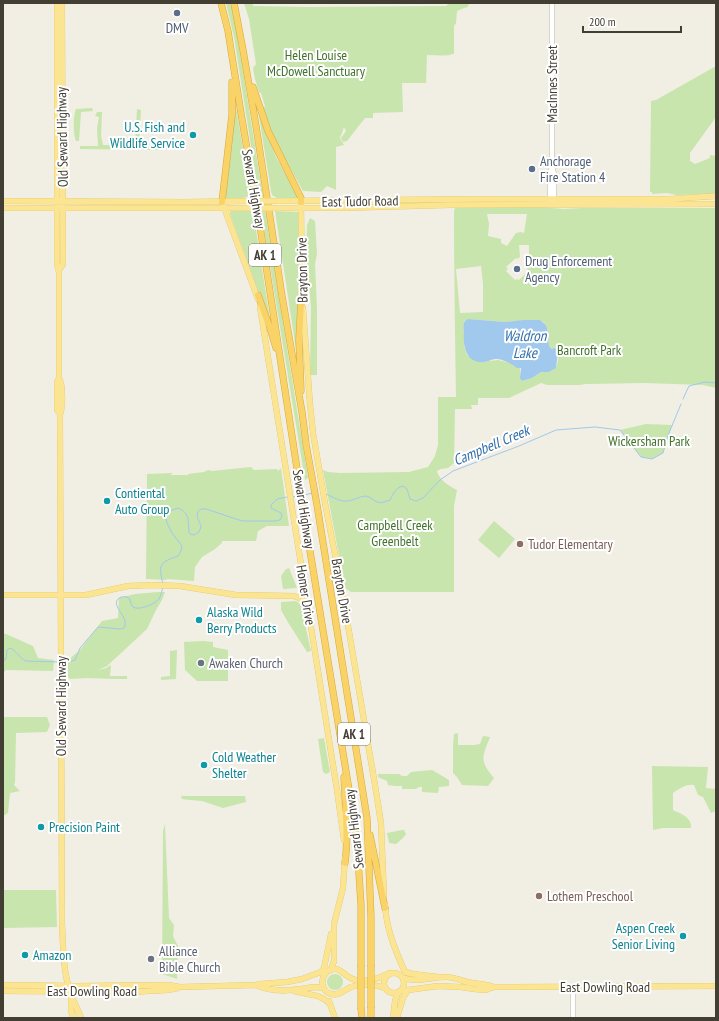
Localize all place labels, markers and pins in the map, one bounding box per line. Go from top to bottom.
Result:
marker: DMV [172,8,182,18]
place label: DMV [166,19,189,37]
place label: U.S. Fish and Wildlife Service [110,118,185,152]
marker: U.S. Fish and Wildlife Service [188,130,198,140]
place label: Anchorage Fire Station 4 [540,152,606,186]
marker: Anchorage Fire Station 4 [527,164,537,174]
place label: Drug Enforcement Agency [525,252,612,286]
marker: Drug Enforcement Agency [512,264,522,274]
place label: Contiental Auto Group [115,484,169,518]
marker: Contiental Auto Group [102,496,112,506]
place label: Tudor Elementary [528,535,613,553]
marker: Tudor Elementary [515,539,525,549]
place label: Alaska Wild Berry Products [207,603,277,637]
marker: Alaska Wild Berry Products [194,615,204,625]
place label: Awaken Church [209,654,283,672]
marker: Awaken Church [196,658,206,668]
place label: Cold Weather Shelter [212,748,276,782]
marker: Cold Weather Shelter [199,760,209,770]
place label: Precision Paint [49,818,120,836]
marker: Precision Paint [36,822,46,832]
place label: Lothem Preschool [547,887,634,905]
marker: Lothem Preschool [534,891,544,901]
place label: Aspen Creek Senior Living [612,919,676,953]
marker: Aspen Creek Senior Living [678,931,688,941]
place label: Alliance Bible Church [159,942,220,976]
place label: Amazon [33,946,71,964]
marker: Amazon [20,950,30,960]
marker: Alliance Bible Church [146,954,156,964]

